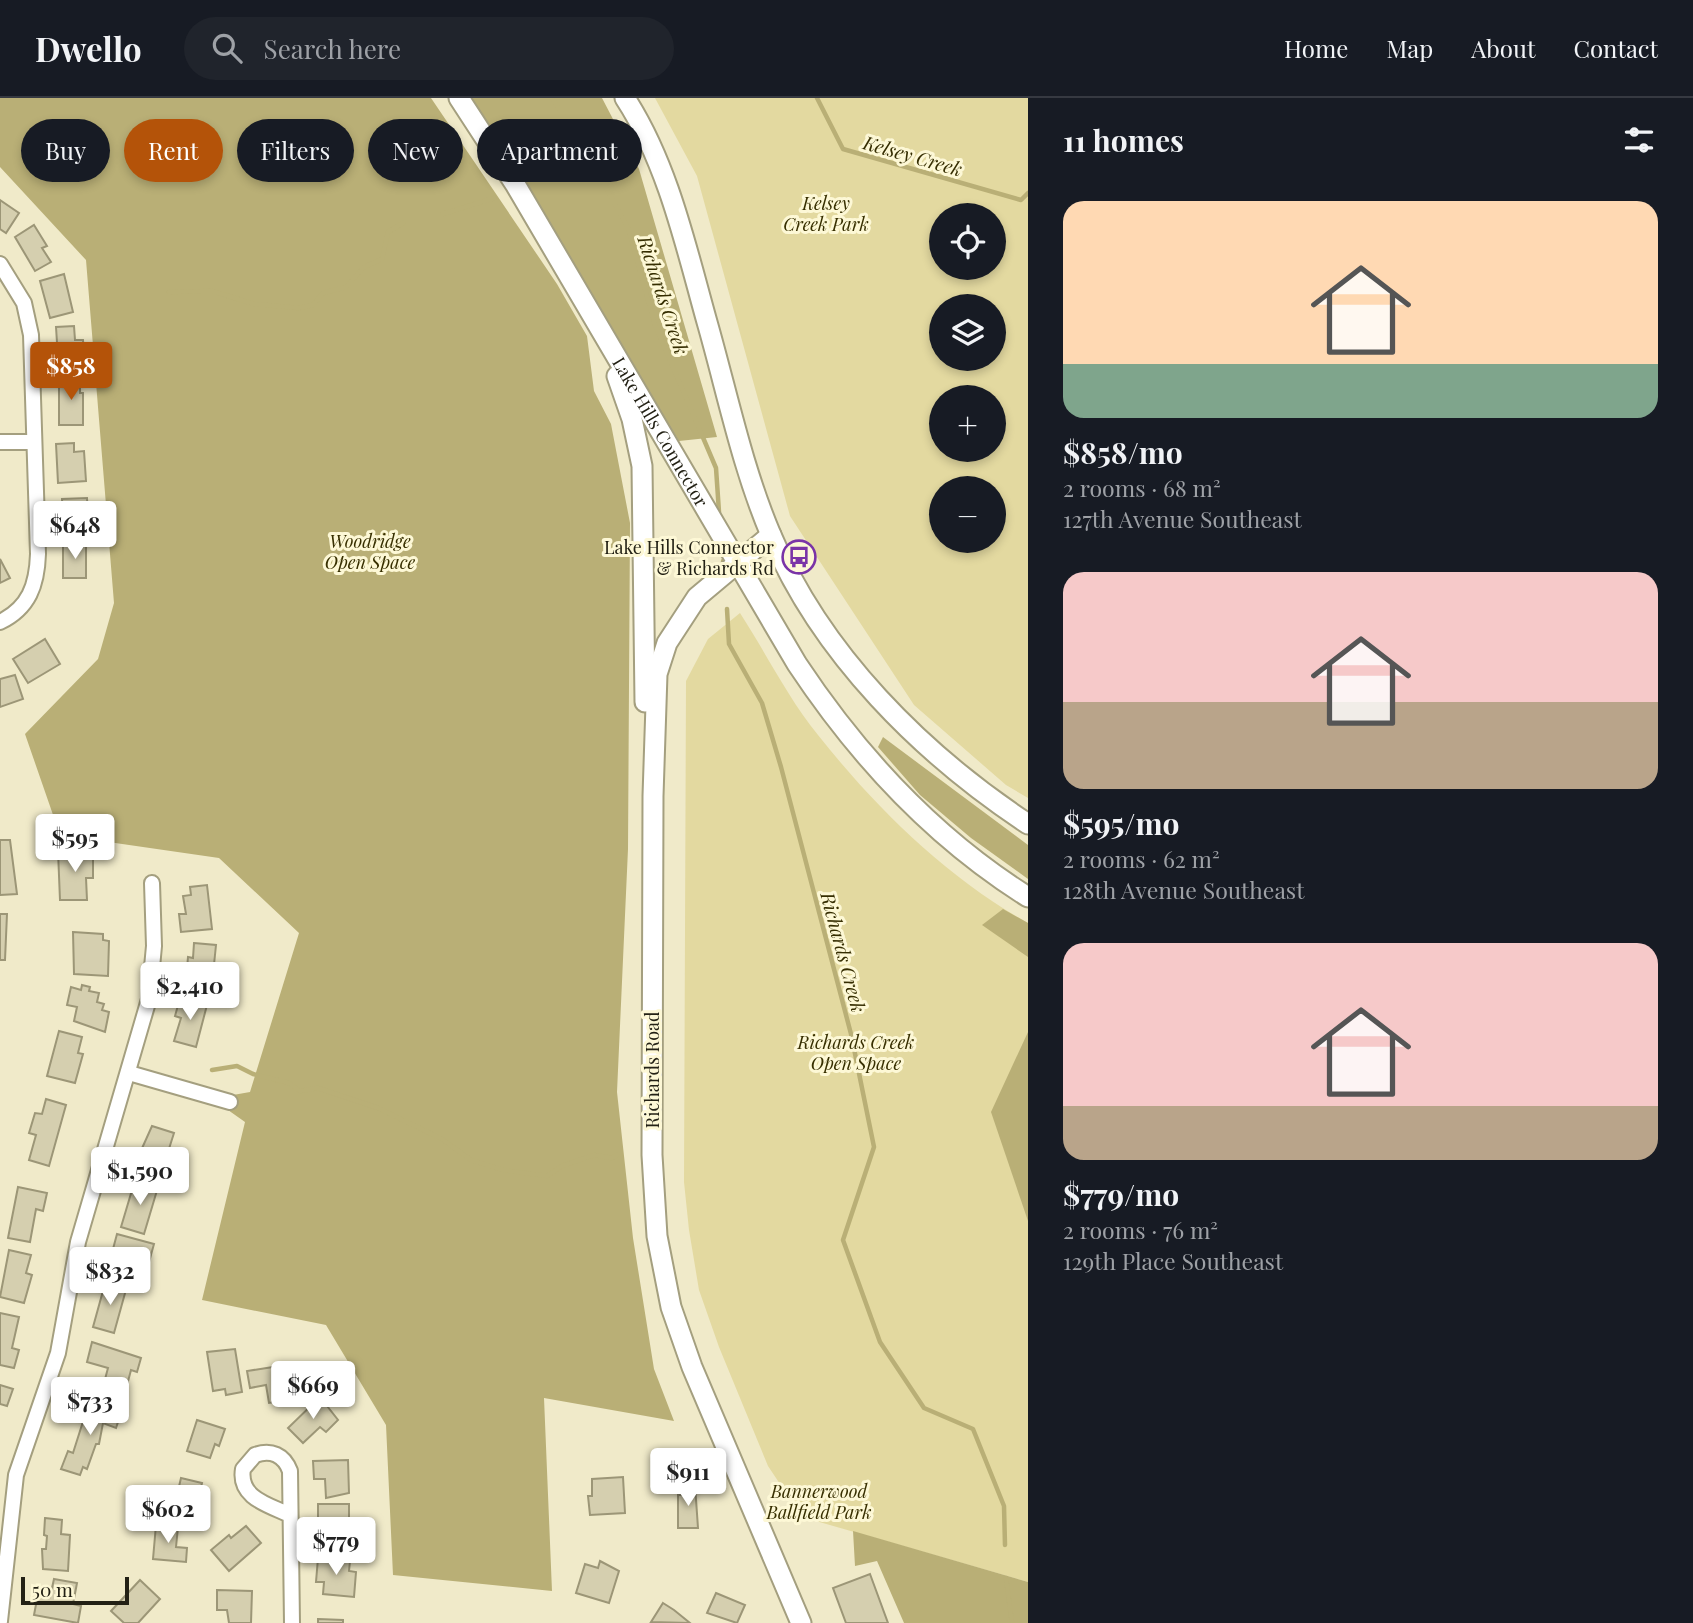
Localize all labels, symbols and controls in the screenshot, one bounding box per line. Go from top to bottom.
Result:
search box [184,17,674,80]
text: Dwello [35,26,142,70]
icon: search [208,29,246,67]
text: Search here [264,31,401,66]
text: Home [1284,32,1348,64]
text: Map [1386,32,1433,64]
text: About [1471,32,1535,64]
text: Contact [1573,32,1658,64]
chip: Buy [21,119,110,182]
chip: Rent [124,119,223,182]
chip: Filters [237,119,354,182]
chip: New [368,119,463,182]
chip: Apartment [477,119,642,182]
text: 11 homes [1063,120,1184,160]
icon: filters [1620,121,1658,159]
water label: Kelsey Creek [860,128,966,182]
park label: Kelsey Creek Park [783,191,869,236]
map controls [929,203,1006,553]
button: locate [929,203,1006,280]
water label: Richards Creek [632,231,695,358]
icon: home [1298,247,1424,373]
button: layers [929,294,1006,371]
pin: $858 [30,342,112,402]
text: $858 [46,349,96,380]
street label: Lake Hills Connector [607,352,714,511]
button: + [929,385,1006,462]
text: $858/mo [1063,432,1183,472]
text: 2 rooms · 68 m² [1063,472,1221,503]
button: − [929,476,1006,553]
pin: $648 [34,502,116,561]
text: 127th Avenue Southeast [1063,503,1302,534]
text: $648 [49,508,101,539]
park label: Woodridge Open Space [325,529,415,574]
place label: Lake Hills Connector & Richards Rd [604,535,775,580]
bus stop icon: Lake Hills Connector & Richards Rd [780,538,818,576]
icon: home [1298,618,1424,744]
text: $595/mo [1063,803,1180,843]
pin: $595 [34,814,116,874]
text: $595 [51,821,99,852]
text: 2 rooms · 62 m² [1063,843,1220,874]
text: 128th Avenue Southeast [1063,874,1304,905]
water label: Richards Creek [815,888,873,1015]
pin: $2,410 [133,962,247,1022]
text: $2,410 [156,969,224,1000]
icon: home [1298,989,1424,1115]
street label: Richards Road [640,1011,664,1128]
park label: Richards Creek Open Space [797,1030,914,1075]
pin: $1,590 [83,1148,197,1207]
text: $1,590 [107,1154,173,1185]
text: $779/mo [1063,1174,1179,1214]
text: 2 rooms · 76 m² [1063,1214,1218,1245]
text: 129th Place Southeast [1063,1245,1283,1276]
pin: $832 [69,1248,151,1307]
text: $832 [85,1254,135,1285]
pin: $669 [272,1362,354,1421]
text: $669 [287,1368,339,1399]
pin: $733 [49,1378,131,1437]
text: $733 [67,1384,113,1415]
pin: $911 [647,1448,729,1508]
text: $911 [666,1455,710,1486]
park label: Bannerwood Ballfield Park [766,1479,871,1524]
pin: $602 [127,1486,209,1545]
text: $602 [142,1492,194,1523]
pin: $779 [295,1518,377,1577]
text: $779 [313,1524,359,1555]
scale bar [21,1574,130,1606]
text: 50 m [32,1576,73,1602]

